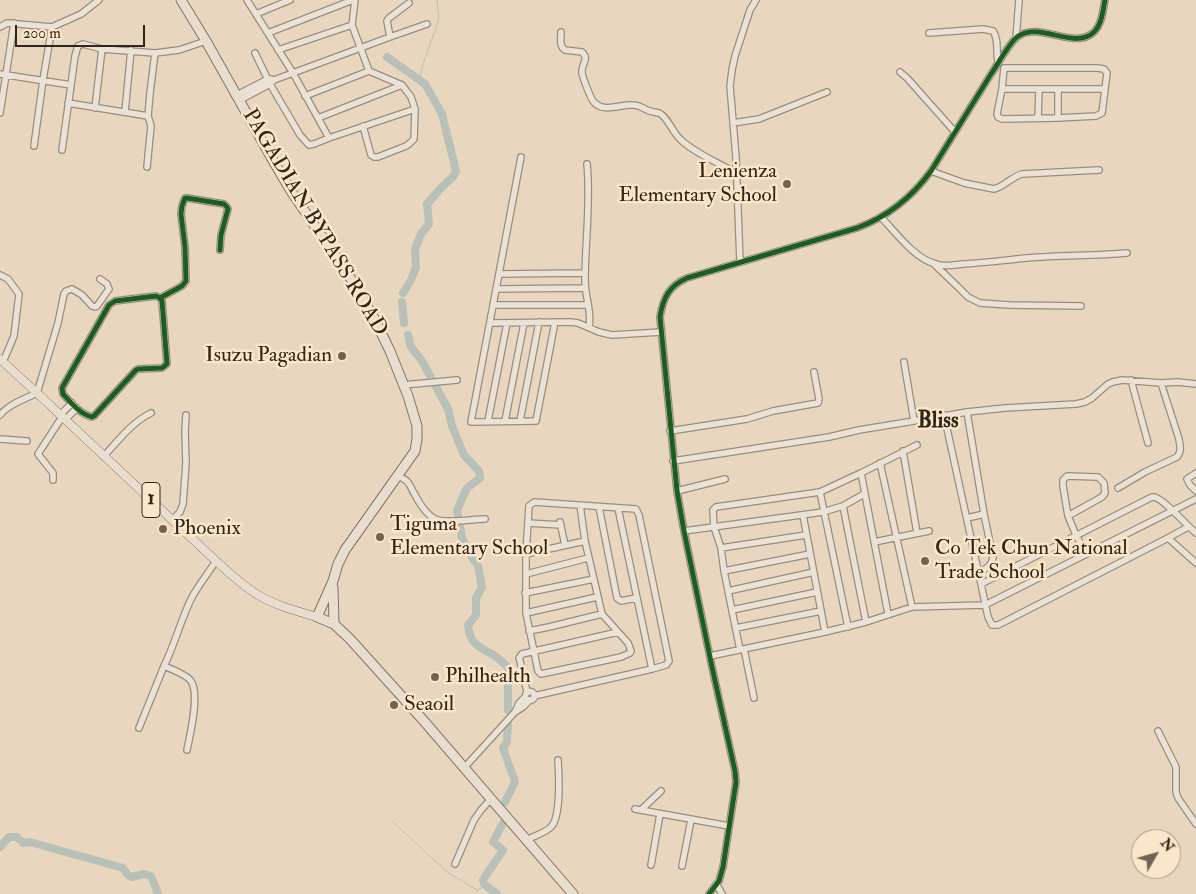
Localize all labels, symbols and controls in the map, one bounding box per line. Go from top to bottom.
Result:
scale bar [18,15,148,47]
text: 200 m [23,24,61,43]
street label: PAGADIAN BYPASS ROAD [236,105,392,341]
place label: Lenienza Elementary School [619,159,777,209]
marker: Lenienza Elementary School [781,178,793,190]
place label: Isuzu Pagadian [205,343,332,369]
marker: Isuzu Pagadian [336,350,348,362]
district label: Bliss [918,409,958,435]
road number: 1 [142,482,160,518]
place label: Tiguma Elementary School [390,512,548,562]
place label: Phoenix [173,516,241,542]
marker: Phoenix [157,523,169,535]
marker: Tiguma Elementary School [374,531,386,543]
place label: Co Tek Chun National Trade School [935,536,1128,586]
marker: Co Tek Chun National Trade School [919,555,931,567]
place label: Philhealth [445,664,531,690]
marker: Philhealth [429,671,441,683]
place label: Seaoil [404,692,454,718]
marker: Seaoil [388,699,400,711]
north arrow [1131,829,1181,879]
text: N [1157,835,1178,855]

